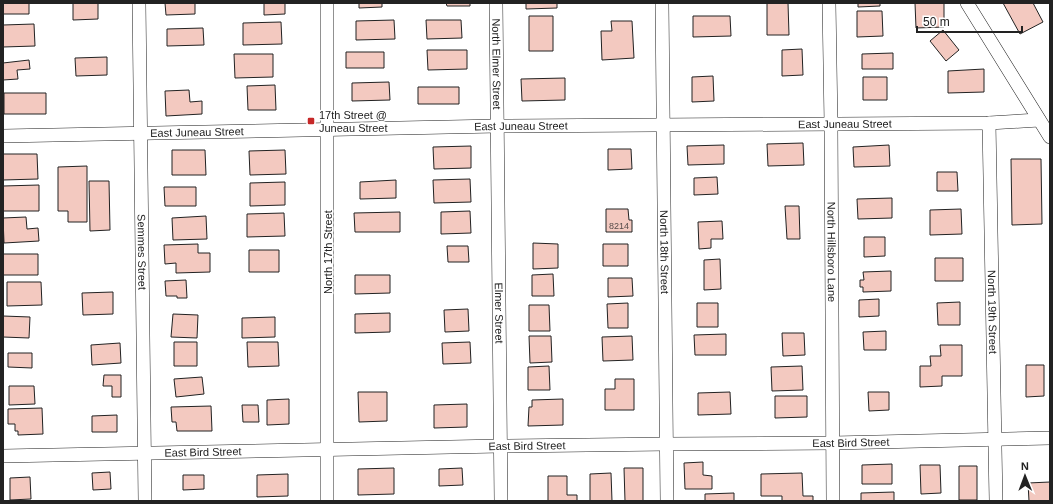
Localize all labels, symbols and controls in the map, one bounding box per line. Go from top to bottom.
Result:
scale bar [917,8,1022,34]
text: 50 m [923,15,950,29]
street label: North Elmer Street [490,18,503,110]
place label: 17th Street @ Juneau Street [319,109,388,134]
marker: 17th Street @ Juneau Street [306,116,316,126]
street label: East Juneau Street [798,118,892,130]
street label: East Juneau Street [474,120,568,132]
street label: East Juneau Street [150,125,244,139]
street label: North Hillsboro Lane [825,202,838,302]
street label: North 17th Street [322,210,334,294]
street label: North 18th Street [658,210,671,294]
street label: Semmes Street [136,214,148,290]
house number: 8214 [609,221,629,231]
street label: North 19th Street [986,270,999,354]
street label: Elmer Street [493,282,505,344]
street label: East Bird Street [812,436,890,449]
street label: East Bird Street [488,439,566,452]
street label: East Bird Street [164,445,242,459]
north arrow [1005,456,1045,496]
text: N [1021,460,1029,472]

